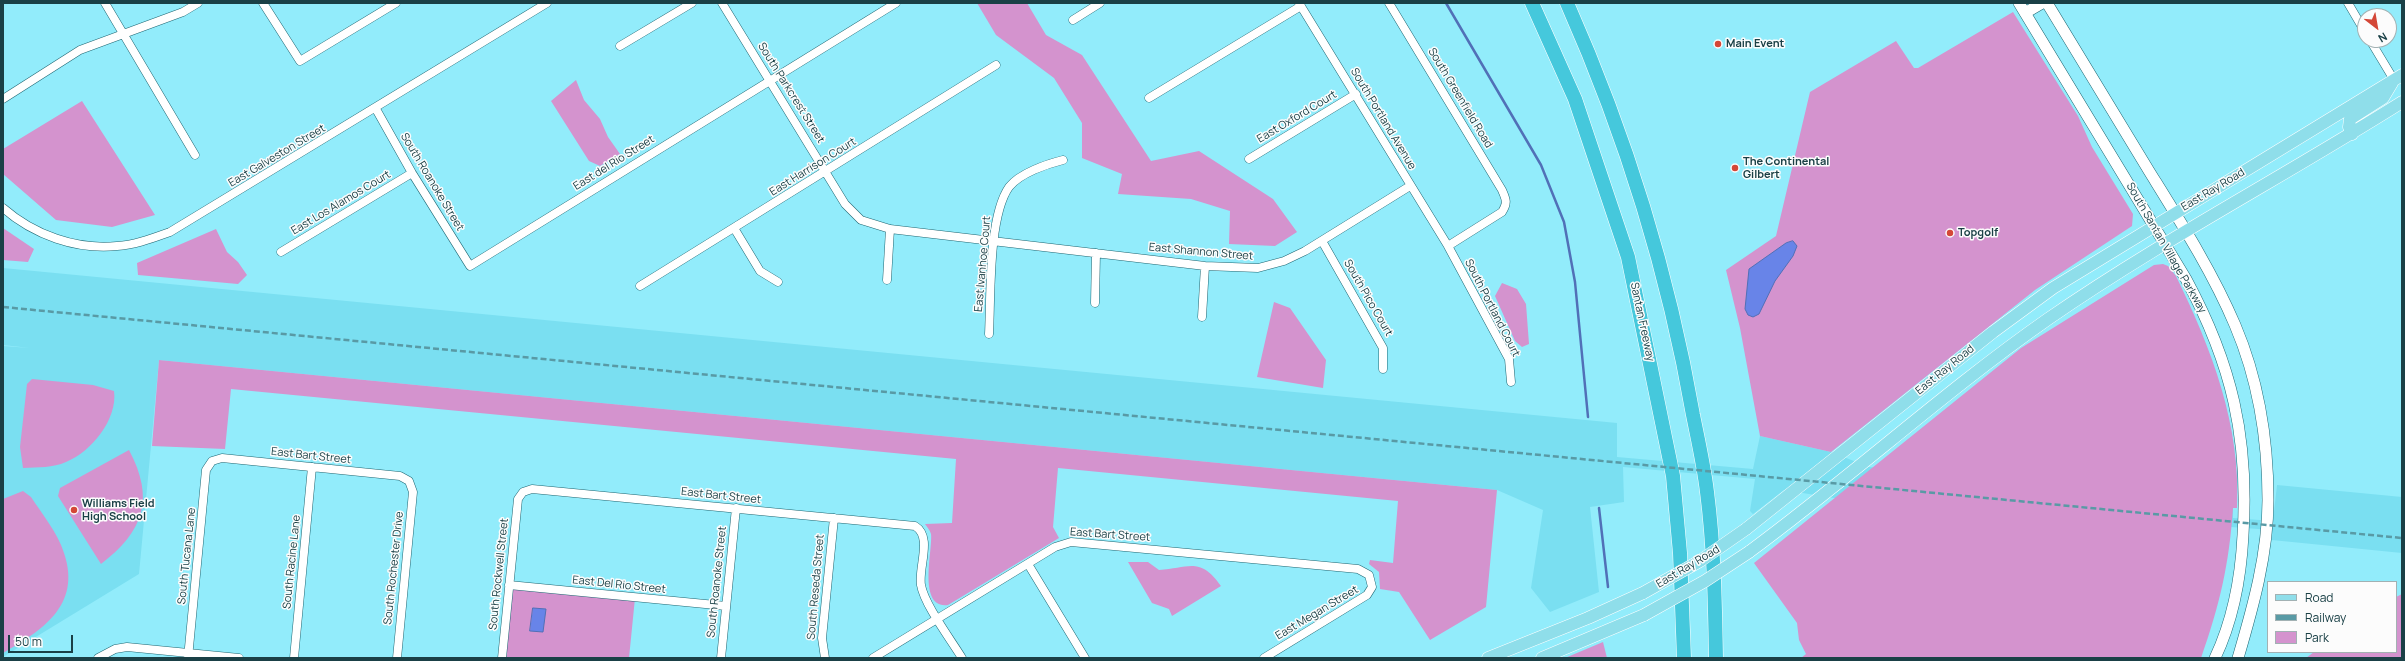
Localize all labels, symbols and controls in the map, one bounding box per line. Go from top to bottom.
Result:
north arrow [2357,8,2397,48]
text: N [2376,29,2390,46]
place label: Main Event [1726,37,1784,51]
marker: Main Event [1713,39,1723,49]
street label: South Parkcrest Street [755,40,827,146]
street label: South Greenfield Road [1425,46,1495,150]
street label: South Portland Avenue [1347,66,1419,172]
street label: East Oxford Court [1255,88,1339,146]
street label: East Galveston Street [226,122,328,190]
street label: South Roanoke Street [398,131,466,233]
street label: East del Rio Street [571,133,657,193]
street label: East Harrison Court [767,135,859,199]
place label: The Continental Gilbert [1743,155,1829,181]
marker: The Continental Gilbert [1730,163,1740,173]
street label: East Ray Road [2179,166,2247,214]
street label: East Los Alamos Court [289,168,393,238]
street label: South Santan Village Parkway [2123,180,2209,316]
street label: East Ivanhoe Court [972,216,994,312]
place label: Topgolf [1958,226,1998,240]
marker: Topgolf [1945,228,1955,238]
street label: East Shannon Street [1148,241,1254,263]
street label: South Pico Court [1341,257,1395,339]
street label: South Portland Court [1462,257,1522,359]
street label: Santan Freeway [1627,281,1657,363]
street label: East Ray Road [1913,342,1977,398]
street label: East Bart Street [270,445,352,467]
street label: East Bart Street [680,485,762,507]
place label: Williams Field High School [82,497,155,523]
marker: Williams Field High School [69,505,79,515]
street label: South Tucana Lane [175,507,199,605]
street label: South Rochester Drive [381,511,407,625]
street label: South Racine Lane [281,514,303,610]
street label: South Rockwell Street [487,517,511,631]
street label: South Roanoke Street [705,526,729,638]
street label: East Bart Street [1069,526,1151,544]
street label: South Reseda Street [805,534,827,640]
street label: East Ray Road [1654,543,1722,591]
street label: East Del Rio Street [572,574,666,596]
legend [2267,581,2397,653]
street label: East Megan Street [1273,583,1361,643]
text: Road [2305,589,2333,606]
text: Railway [2305,609,2346,626]
scale bar [10,627,75,653]
text: Park [2305,629,2329,646]
text: 50 m [15,633,42,650]

